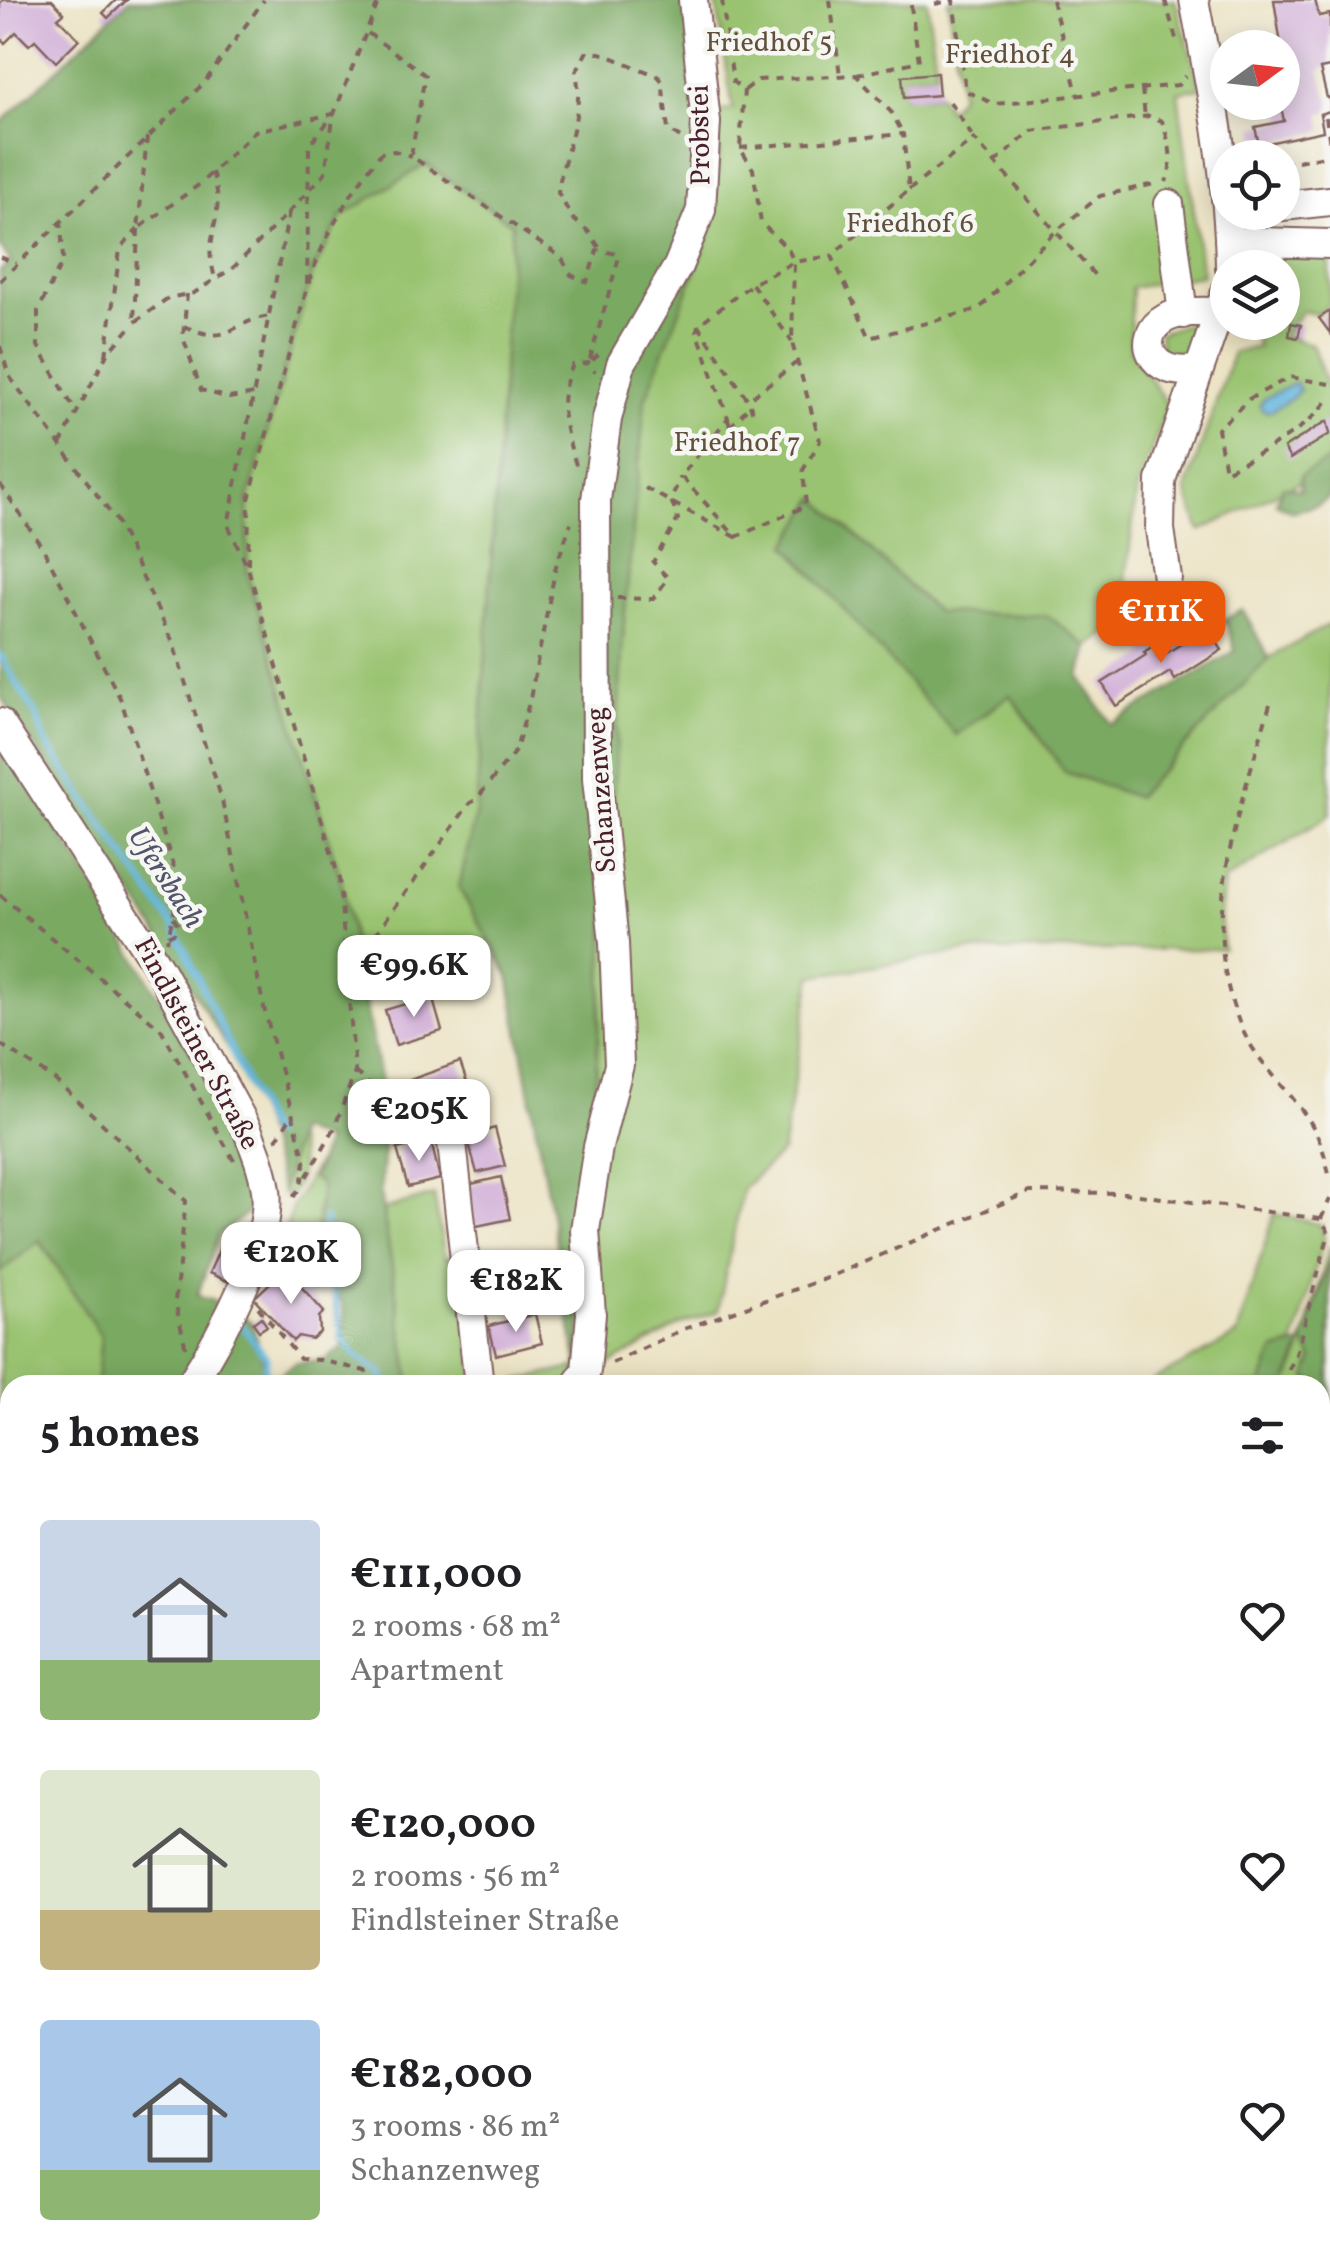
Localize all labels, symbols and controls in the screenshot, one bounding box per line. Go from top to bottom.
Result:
park label: Friedhof 5 [705,24,833,63]
north arrow [1210,30,1300,120]
map controls [1210,30,1300,340]
park label: Friedhof 4 [945,36,1075,75]
street label: Probstei [681,84,721,186]
button: locate [1210,140,1300,230]
park label: Friedhof 6 [846,205,974,244]
button: layers [1210,250,1300,340]
park label: Friedhof 7 [673,424,801,463]
pin: €111K [1091,581,1231,666]
text: €111K [1118,591,1204,635]
street label: Schanzenweg [577,706,627,874]
water label: Ufersbach [116,819,214,937]
street label: Findlsteiner Straße [123,931,269,1157]
pin: €99.6K [333,935,495,1020]
text: €99.6K [360,945,468,989]
pin: €205K [349,1079,489,1164]
text: €205K [370,1089,468,1133]
pin: €120K [221,1222,361,1307]
text: €120K [243,1232,339,1276]
pin: €182K [446,1250,586,1335]
text: €182K [469,1260,563,1304]
text: 5 homes [40,1406,200,1465]
icon: filters [1235,1408,1290,1463]
text: €111,000 [350,1547,522,1606]
icon: home [120,1560,240,1680]
icon: heart [1235,1593,1290,1648]
text: 2 rooms · 68 m² [350,1606,561,1650]
text: Apartment [350,1650,504,1694]
text: €120,000 [350,1797,536,1856]
icon: home [120,1810,240,1930]
icon: heart [1235,1843,1290,1898]
text: 2 rooms · 56 m² [350,1856,560,1900]
text: Findlsteiner Straße [350,1900,619,1944]
text: €182,000 [350,2047,533,2106]
icon: home [120,2060,240,2180]
icon: heart [1235,2093,1290,2148]
text: 3 rooms · 86 m² [350,2106,560,2150]
text: Schanzenweg [350,2150,540,2194]

